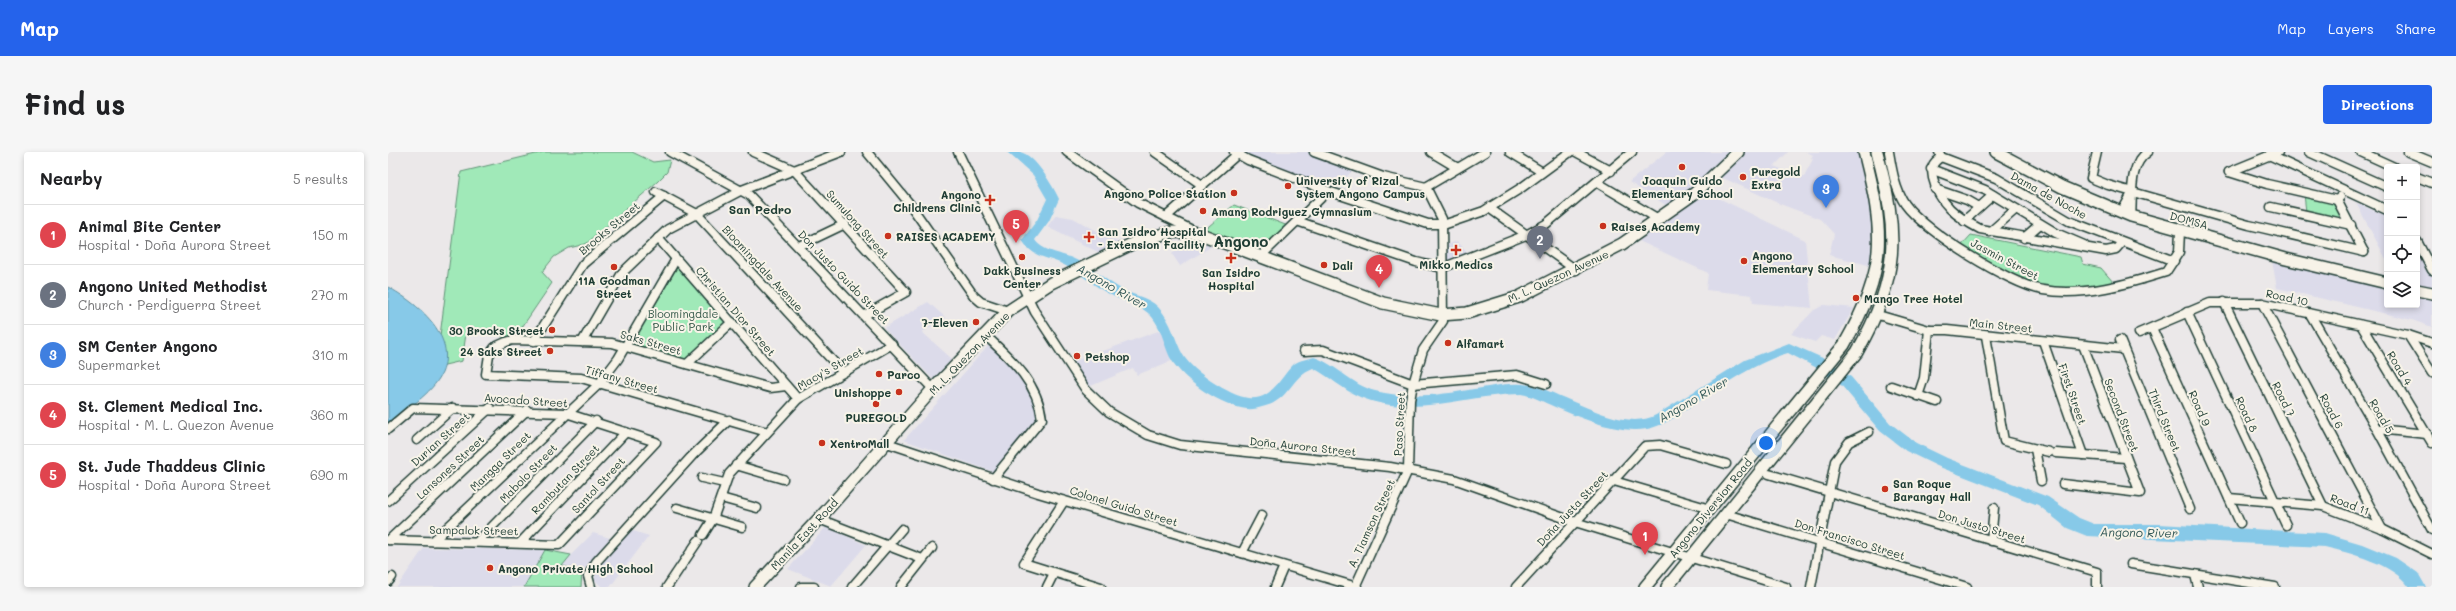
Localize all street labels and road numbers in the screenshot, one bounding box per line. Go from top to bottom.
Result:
street label: Dama de Noche [2008,168,2090,222]
street label: Sumulong Street [823,187,893,262]
street label: Brooks Street [575,198,643,258]
street label: DOMSA [2168,208,2210,232]
street label: Bloomingdale Avenue [719,222,807,314]
street label: Don Justo Guido Street [795,227,893,327]
street label: Jasmin Street [1968,235,2042,283]
street label: M. L. Quezon Avenue [1505,246,1611,306]
street label: Christian Dior Street [693,263,779,359]
street label: Road 10 [2265,285,2310,309]
street label: M. L. Quezon Avenue [925,308,1013,398]
street label: Main Street [1969,314,2034,336]
street label: Saks Street [619,326,683,358]
street label: Macy's Street [794,343,866,393]
street label: Road 4 [2384,348,2416,388]
street label: Tiffany Street [584,361,660,397]
street label: First Street [2056,361,2091,427]
street label: Second Street [2101,376,2143,454]
street label: Road 7 [2269,379,2299,419]
street label: Third Street [2146,386,2185,454]
street label: Road 9 [2186,388,2215,429]
street label: Avocado Street [483,390,569,410]
street label: Road 6 [2317,391,2347,431]
street label: Paso Street [1390,392,1408,456]
street label: Road 8 [2232,394,2262,435]
street label: Road 5 [2366,396,2398,436]
street label: Durian Street [408,409,473,469]
street label: Mangga Street [466,428,534,494]
street label: Lansones Street [413,432,487,502]
street label: Doña Aurora Street [1249,433,1357,459]
street label: Mabolo Street [496,440,560,506]
street label: Rambutan Street [528,441,602,517]
street label: Santol Street [568,454,628,516]
street label: Angono Diversion Road [1665,455,1755,561]
street label: Doña Justa Street [1533,467,1611,549]
street label: A. Tiamson Street [1344,476,1398,570]
street label: Colonel Guido Street [1068,482,1180,530]
street label: Road 11 [2328,490,2372,518]
street label: Manila East Road [767,495,841,573]
street label: Don Justo Street [1936,506,2028,547]
street label: Don Francisco Street [1793,515,1907,563]
street label: Sampalok Street [429,522,519,538]

